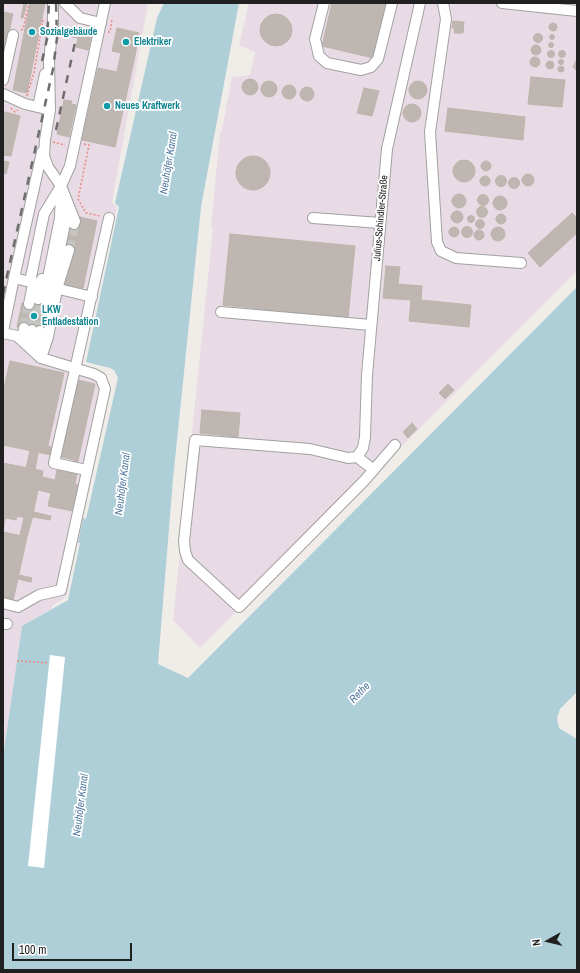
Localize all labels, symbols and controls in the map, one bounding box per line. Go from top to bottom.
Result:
place label: Sozialgebäude [40,26,97,38]
marker: Sozialgebäude [27,27,37,37]
place label: Elektriker [134,36,171,48]
marker: Elektriker [121,37,131,47]
place label: Neues Kraftwerk [115,100,180,112]
marker: Neues Kraftwerk [102,101,112,111]
water label: Neuhöfer Kanal [158,131,180,195]
street label: Julius-Schindler-Straße [371,175,391,261]
place label: LKW Entladestation [42,304,98,328]
marker: LKW Entladestation [29,311,39,321]
water label: Neuhöfer Kanal [113,452,133,516]
water label: Rethe [347,680,373,706]
water label: Neuhöfer Kanal [71,773,91,837]
north arrow [528,921,568,961]
scale bar [14,935,134,961]
text: N [529,938,544,947]
text: 100 m [19,942,46,958]

